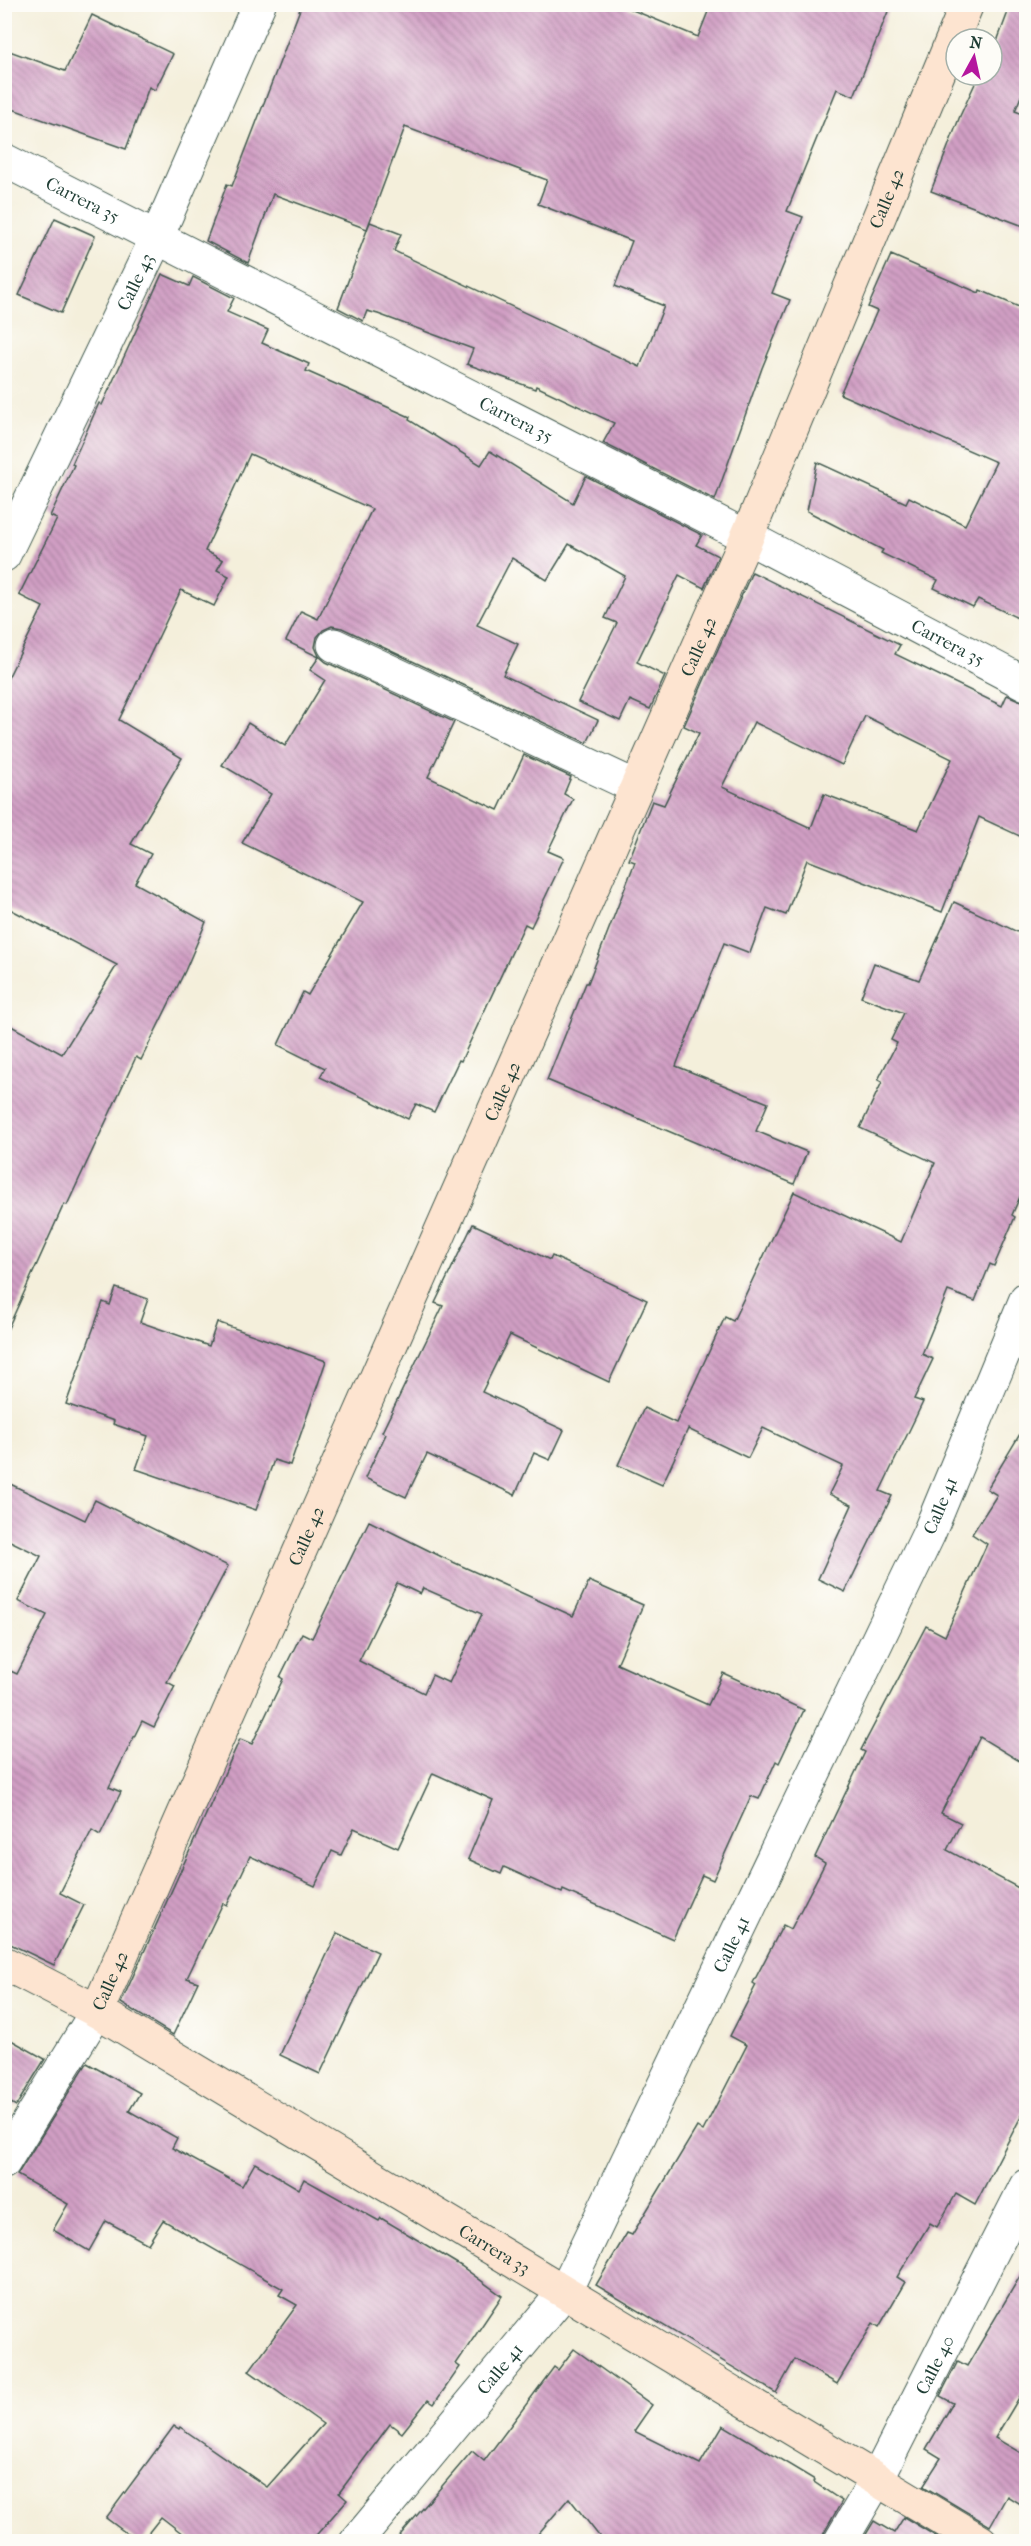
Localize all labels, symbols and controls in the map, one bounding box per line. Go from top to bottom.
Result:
north arrow [944,27,1004,87]
text: N [969,32,984,53]
street label: Calle 42 [865,166,909,232]
street label: Carrera 35 [42,173,123,228]
street label: Calle 43 [113,250,159,314]
street label: Carrera 35 [475,393,556,448]
street label: Calle 42 [677,614,721,680]
street label: Carrera 35 [907,615,988,671]
street label: Calle 42 [481,1059,525,1125]
street label: Calle 41 [920,1474,962,1538]
street label: Calle 42 [285,1503,329,1569]
street label: Calle 41 [709,1913,754,1976]
street label: Calle 42 [88,1948,133,2014]
street label: Carrera 33 [455,2221,533,2279]
street label: Calle 40 [912,2332,959,2398]
street label: Calle 41 [473,2340,528,2399]

